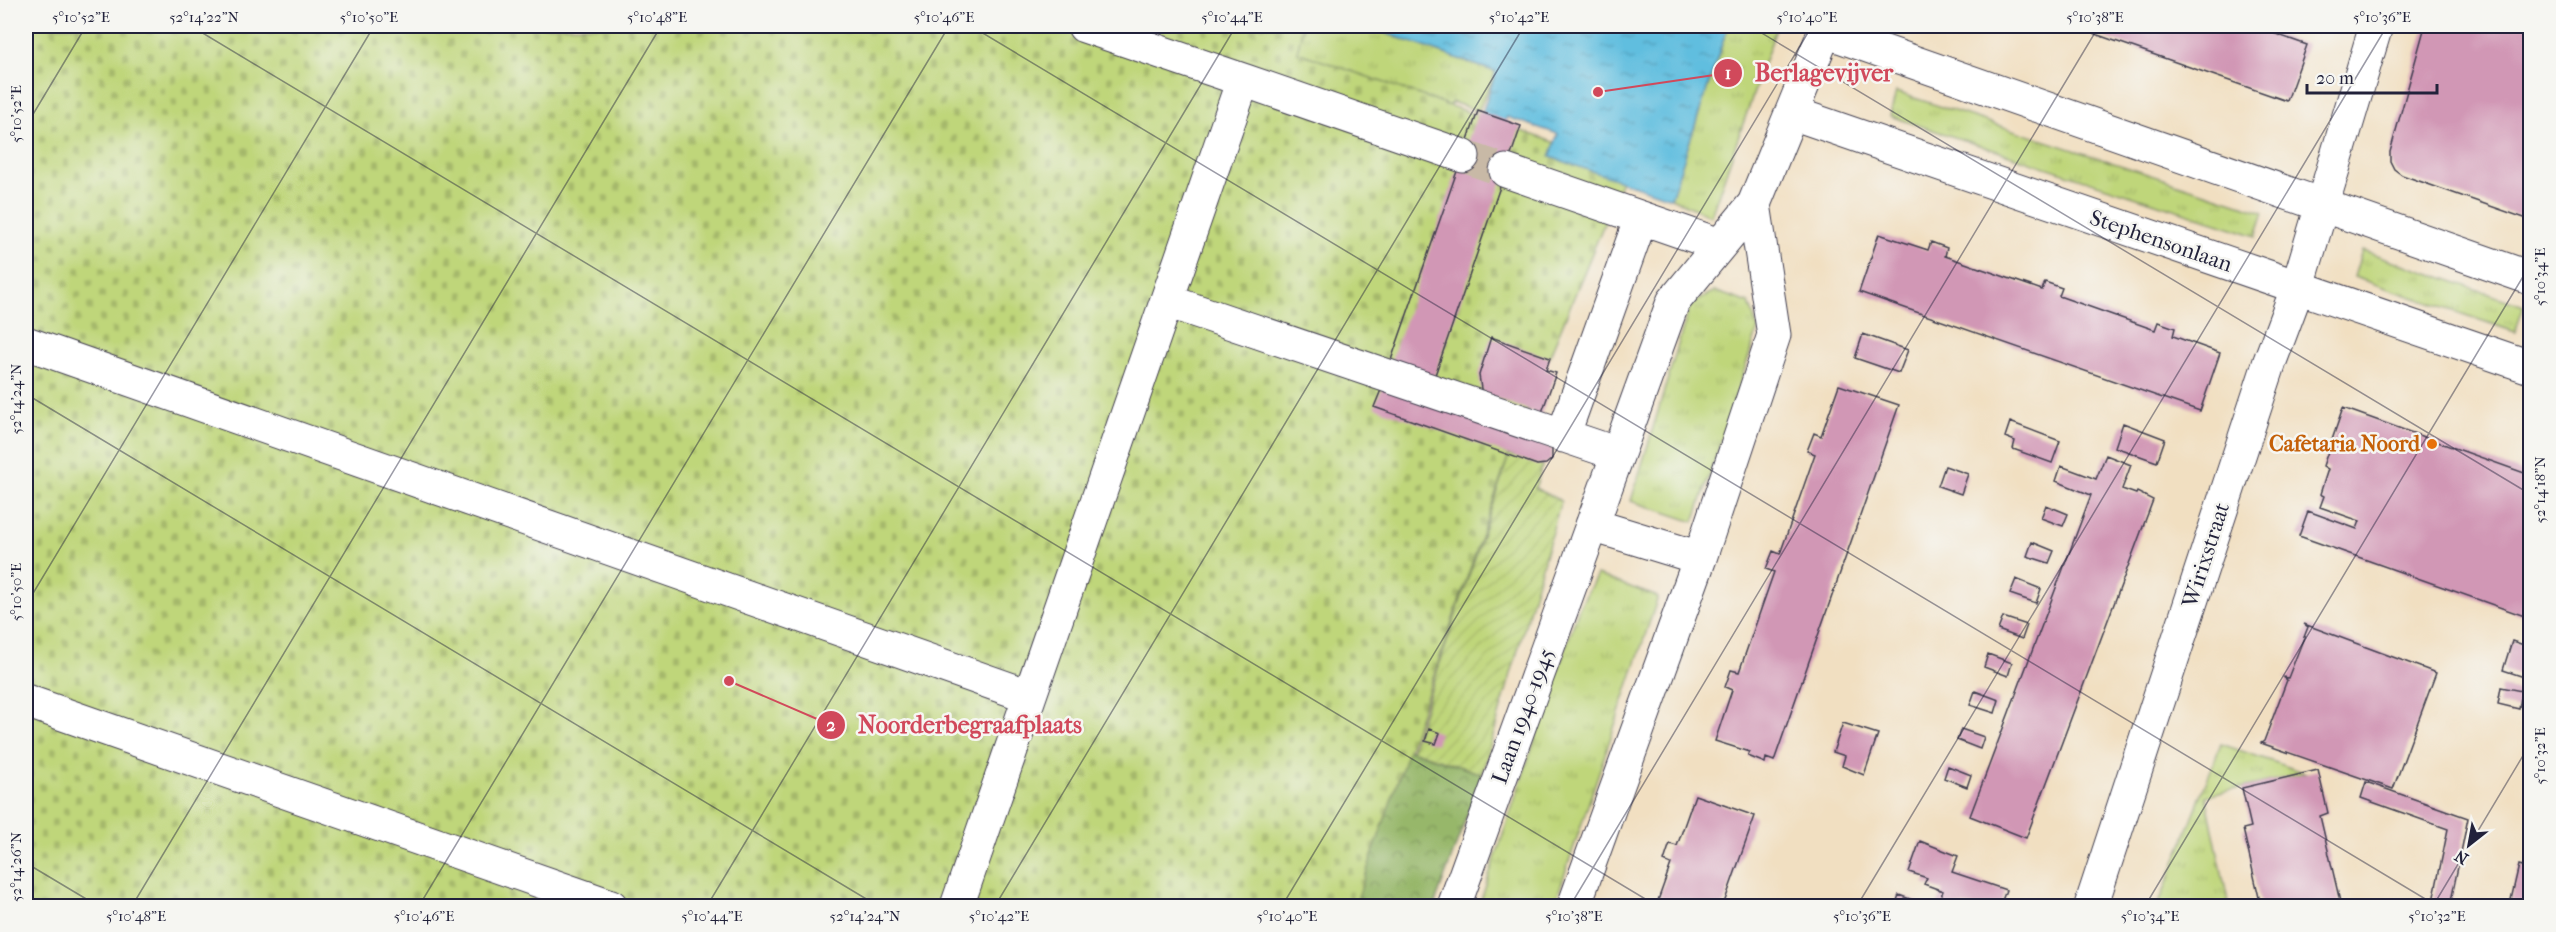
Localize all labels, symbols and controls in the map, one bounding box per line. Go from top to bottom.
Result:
text: 5°10'52"E [52,8,110,26]
text: 52°14'22"N [169,8,239,26]
text: 5°10'50"E [340,8,398,26]
text: 5°10'48"E [627,8,687,26]
text: 5°10'46"E [914,8,974,26]
text: 5°10'44"E [1201,8,1263,26]
text: 5°10'42"E [1489,8,1549,26]
text: 5°10'40"E [1777,8,1837,26]
text: 5°10'38"E [2066,8,2124,26]
text: 5°10'36"E [2353,8,2411,26]
callout: Berlagevijver [1713,52,1905,94]
scale bar [2307,57,2438,95]
text: Berlagevijver [1755,59,1894,87]
text: 1 [1725,63,1731,84]
text: 20 m [2316,68,2354,89]
text: 5°10'52"E [7,85,25,143]
street label: Stephensonlaan [2086,204,2236,278]
text: 5°10'34"E [2531,248,2549,306]
text: 52°14'24"N [7,363,25,434]
place label: Cafetaria Noord [2269,431,2421,457]
marker: Cafetaria Noord [2425,437,2439,451]
text: 52°14'18"N [2531,456,2549,524]
street label: Wirixstraat [2177,499,2235,612]
text: 5°10'50"E [7,563,25,621]
street label: Laan 1940-1945 [1486,645,1560,787]
callout: Noorderbegraafplaats [816,704,1094,746]
text: Noorderbegraafplaats [858,711,1082,739]
text: 2 [826,715,836,736]
text: 5°10'32"E [2531,727,2549,785]
north arrow [2439,815,2499,875]
text: 52°14'26"N [7,831,25,902]
text: N [2451,846,2472,869]
text: 5°10'48"E [106,907,166,925]
text: 5°10'46"E [394,907,454,925]
text: 5°10'44"E [681,907,743,925]
text: 52°14'24"N [830,907,901,925]
text: 5°10'42"E [969,907,1029,925]
text: 5°10'40"E [1257,907,1317,925]
text: 5°10'38"E [1545,907,1603,925]
text: 5°10'36"E [1833,907,1891,925]
text: 5°10'34"E [2121,907,2179,925]
text: 5°10'32"E [2408,907,2466,925]

